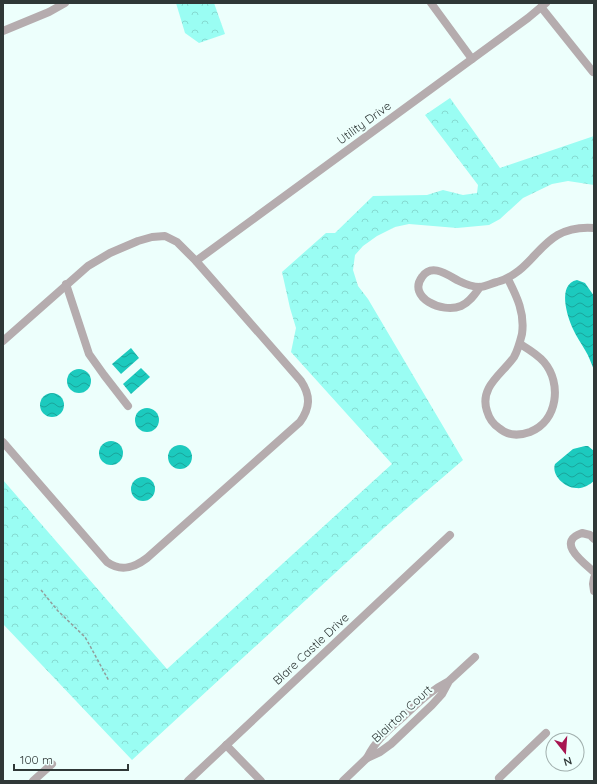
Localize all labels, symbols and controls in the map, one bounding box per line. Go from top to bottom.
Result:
street label: Utility Drive [334,98,394,147]
street label: Blare Castle Drive [269,609,352,688]
street label: Blairton Court [368,682,435,745]
north arrow [545,732,585,772]
scale bar [14,746,128,772]
text: 100 m [20,752,53,767]
text: N [562,754,574,769]

